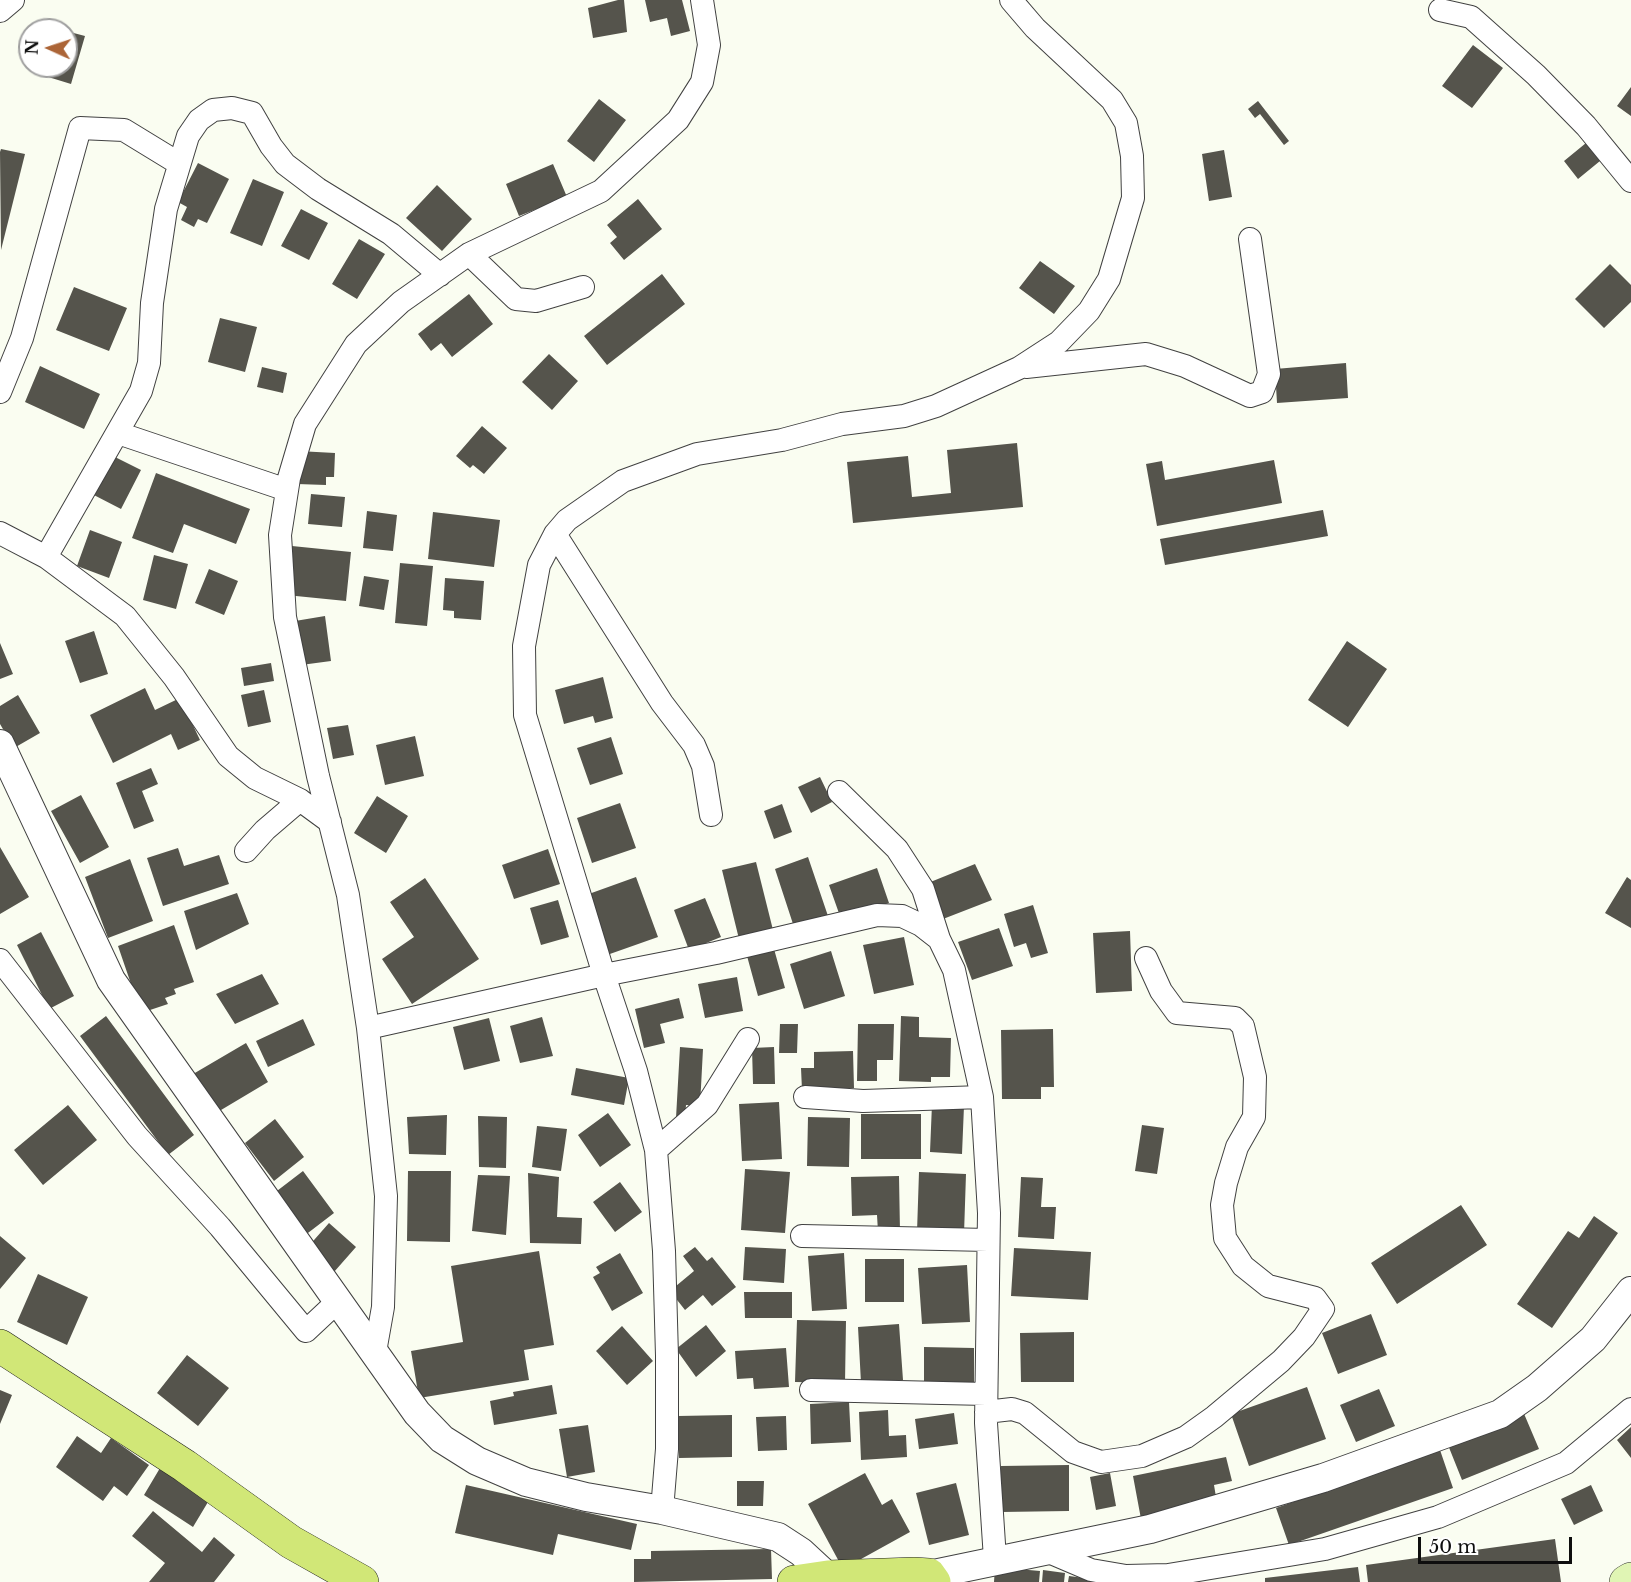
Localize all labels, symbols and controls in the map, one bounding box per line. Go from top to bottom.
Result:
north arrow [18,18,78,78]
text: N [22,39,42,55]
scale bar [1421,1525,1576,1563]
text: 50 m [1429,1536,1477,1558]

